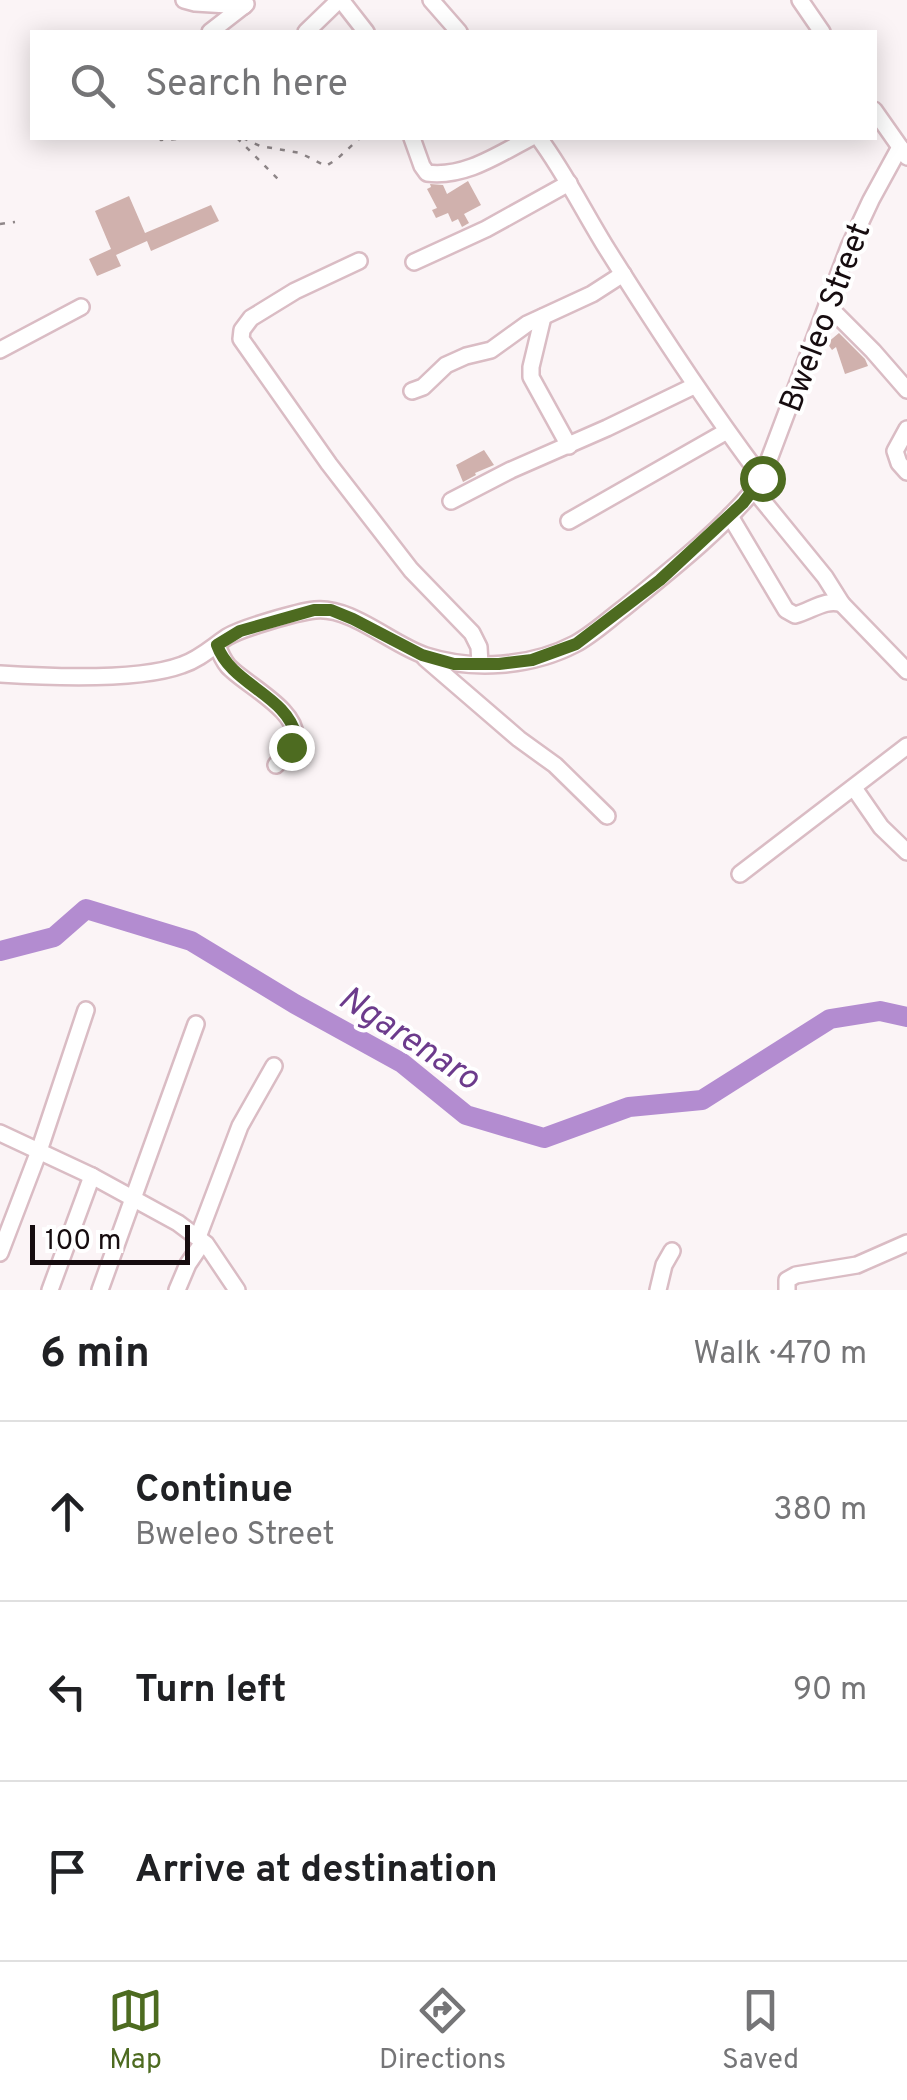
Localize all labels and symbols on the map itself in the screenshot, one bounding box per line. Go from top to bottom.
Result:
street label: Bweleo Street [772,218,881,418]
route start [740,456,786,502]
route end [269,725,315,771]
water label: Ngarenaro [329,978,488,1102]
scale bar [30,1220,190,1264]

